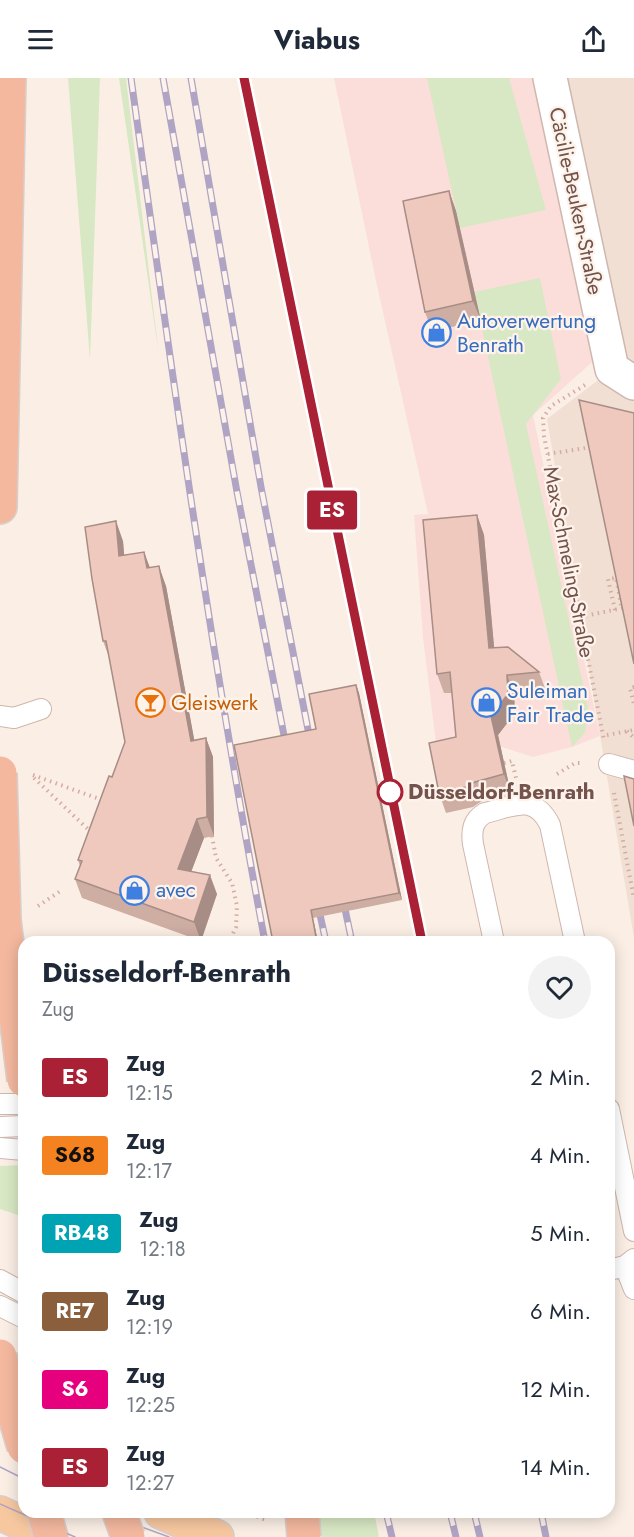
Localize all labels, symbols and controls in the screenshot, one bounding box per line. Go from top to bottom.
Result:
text: Viabus [274,20,360,59]
icon: menu [24,23,57,56]
icon: share [577,23,610,56]
street label: Cäcilie-Beuken-Straße [541,105,611,298]
place label: Autoverwertung Benrath [457,306,596,360]
shop icon: Autoverwertung Benrath [420,317,452,349]
street label: Max-Schmeling-Straße [536,464,602,660]
line badge: ES [305,490,359,530]
text: ES [319,495,345,525]
place label: Suleiman Fair Trade [507,676,594,730]
bar icon: Gleiswerk [134,687,166,719]
shop icon: Suleiman Fair Trade [470,687,502,719]
place label: Gleiswerk [171,688,259,718]
place label: Düsseldorf-Benrath [408,777,595,807]
marker: Düsseldorf-Benrath [377,779,403,805]
shop icon: avec [119,874,151,906]
place label: avec [156,875,196,905]
text: Düsseldorf-Benrath [42,952,291,993]
button: heart [528,956,591,1019]
text: Zug [42,995,74,1024]
text: Zug [126,1047,165,1079]
text: 2 Min. [530,1061,591,1093]
text: ES [62,1062,88,1092]
text: 12:15 [126,1079,173,1108]
text: Zug [126,1125,165,1157]
text: 4 Min. [530,1139,591,1171]
text: S68 [55,1140,95,1170]
text: 12:17 [126,1157,172,1186]
text: Zug [139,1203,178,1235]
text: 5 Min. [530,1217,591,1249]
text: RB48 [54,1218,109,1248]
text: 12:18 [139,1235,186,1264]
text: Zug [126,1281,165,1313]
text: 6 Min. [530,1295,591,1327]
text: RE7 [56,1296,94,1326]
text: 12:19 [126,1313,173,1342]
text: Zug [126,1359,165,1391]
text: 12 Min. [520,1373,591,1405]
text: S6 [61,1374,89,1404]
text: 12:25 [126,1391,175,1420]
text: Zug [126,1437,165,1469]
text: 14 Min. [520,1451,591,1483]
text: ES [62,1452,88,1482]
text: 12:27 [126,1469,174,1498]

